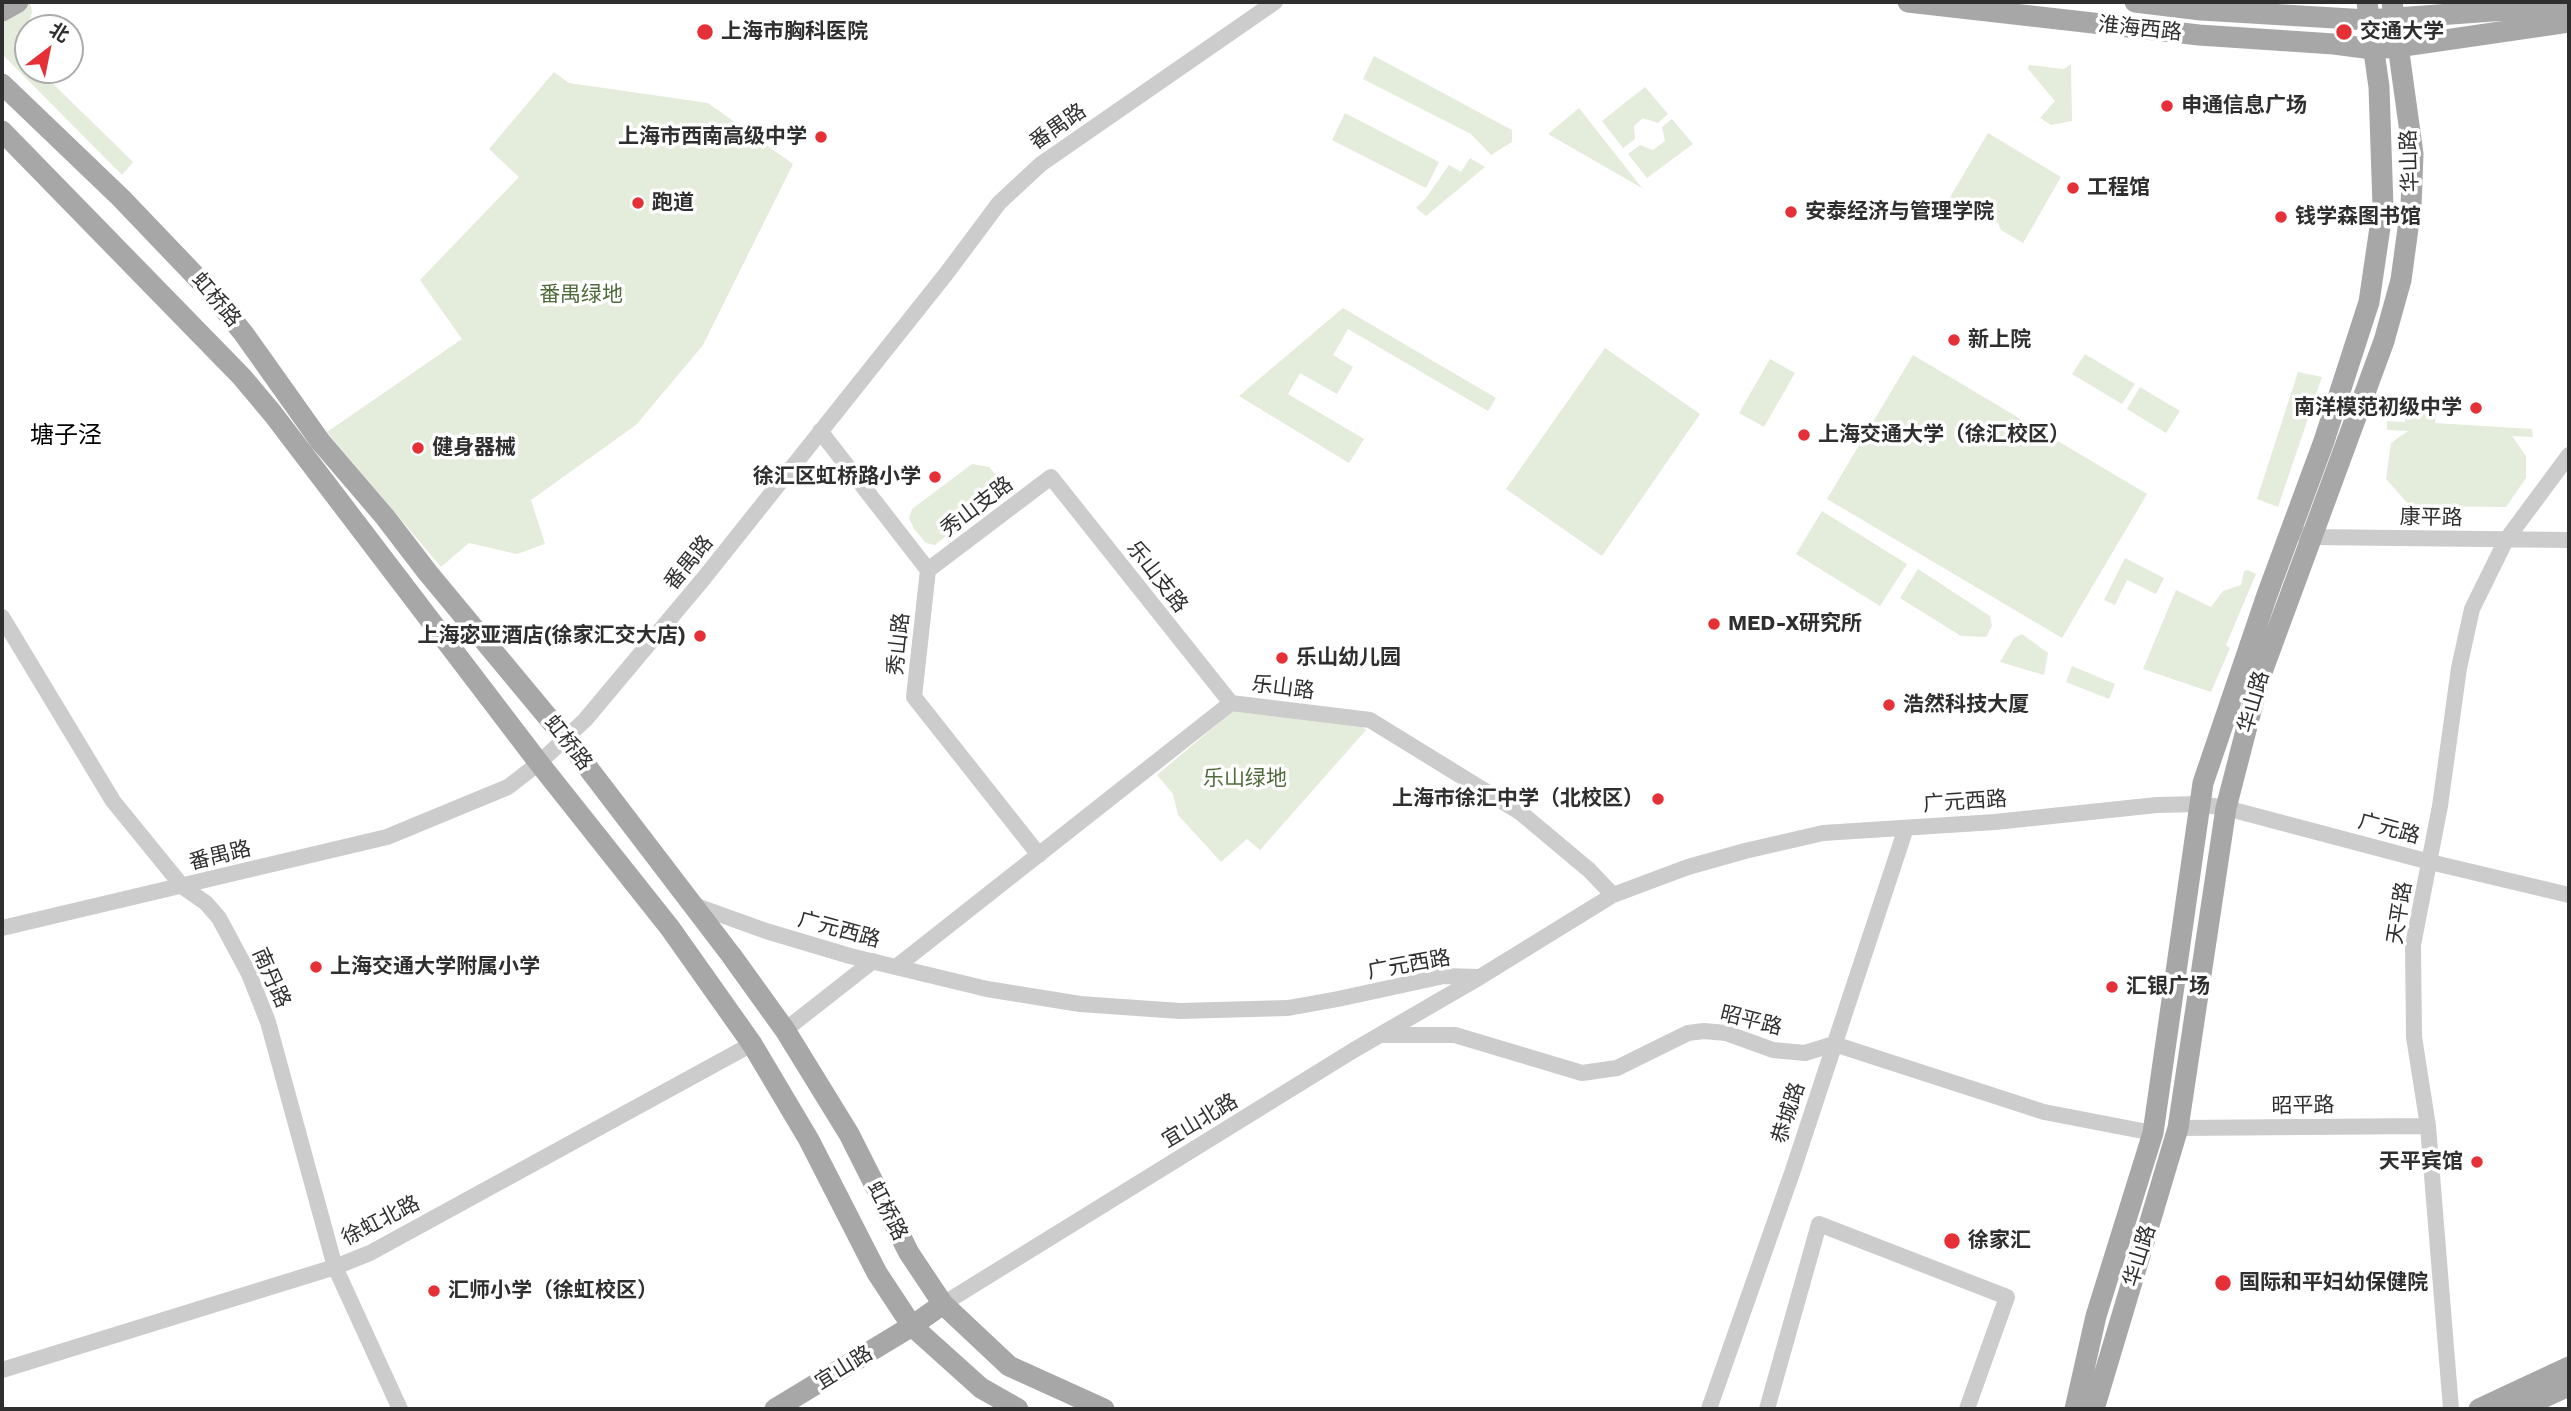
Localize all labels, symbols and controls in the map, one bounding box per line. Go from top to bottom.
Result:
street label: 淮海西路 [2097,12,2183,46]
north arrow [14,14,84,84]
text: 北 [45,18,73,47]
place label: 上海市胸科医院 [721,19,868,45]
place label: 交通大学 [2360,19,2444,45]
marker: 上海市胸科医院 [695,22,715,42]
marker: 交通大学 [2334,22,2354,42]
place label: 申通信息广场 [2181,93,2307,119]
marker: 申通信息广场 [2159,98,2175,114]
street label: 番禺路 [1025,99,1091,155]
place label: 上海市西南高级中学 [618,124,807,150]
marker: 上海市西南高级中学 [813,129,829,145]
street label: 华山路 [2396,129,2424,193]
place label: 工程馆 [2087,175,2150,201]
marker: 工程馆 [2065,180,2081,196]
place label: 跑道 [652,190,694,216]
marker: 跑道 [630,195,646,211]
place label: 安泰经济与管理学院 [1805,199,1994,225]
marker: 安泰经济与管理学院 [1783,204,1799,220]
place label: 钱学森图书馆 [2295,204,2421,230]
marker: 钱学森图书馆 [2273,209,2289,225]
street label: 虹桥路 [186,268,246,332]
park label: 番禺绿地 [539,282,623,308]
place label: 新上院 [1968,327,2031,353]
marker: 新上院 [1946,332,1962,348]
place label: 南洋模范初级中学 [2294,395,2462,421]
marker: 南洋模范初级中学 [2468,400,2484,416]
district label: 塘子泾 [30,422,102,450]
place label: 上海交通大学（徐汇校区） [1818,422,2070,448]
marker: 上海交通大学（徐汇校区） [1796,427,1812,443]
place label: 健身器械 [432,435,516,461]
marker: 健身器械 [410,440,426,456]
place label: 徐汇区虹桥路小学 [753,464,921,490]
marker: 徐汇区虹桥路小学 [927,469,943,485]
street label: 秀山支路 [936,472,1018,542]
street label: 康平路 [2399,505,2463,531]
street label: 番禺路 [659,531,719,595]
street label: 乐山支路 [1121,536,1193,618]
street label: 秀山路 [883,611,915,677]
place label: MED-X研究所 [1728,611,1862,637]
marker: MED-X研究所 [1706,616,1722,632]
place label: 上海宓亚酒店(徐家汇交大店) [418,623,686,649]
marker: 上海宓亚酒店(徐家汇交大店) [692,628,708,644]
place label: 乐山幼儿园 [1296,645,1401,671]
marker: 乐山幼儿园 [1274,650,1290,666]
street label: 华山路 [2233,668,2275,736]
street label: 乐山路 [1250,672,1316,704]
place label: 浩然科技大厦 [1903,692,2029,718]
marker: 浩然科技大厦 [1881,697,1897,713]
street label: 虹桥路 [539,710,597,776]
park label: 乐山绿地 [1203,766,1287,792]
place label: 上海市徐汇中学（北校区） [1392,786,1644,812]
street label: 广元西路 [1922,787,2008,817]
marker: 上海市徐汇中学（北校区） [1650,791,1666,807]
street label: 广元路 [2355,809,2423,849]
street label: 番禺路 [186,836,254,876]
street label: 天平路 [2383,880,2417,946]
street label: 广元西路 [795,907,883,953]
street label: 南丹路 [247,944,295,1012]
street label: 广元西路 [1365,945,1453,985]
place label: 上海交通大学附属小学 [330,954,540,980]
marker: 上海交通大学附属小学 [308,959,324,975]
place label: 汇银广场 [2126,974,2210,1000]
marker: 汇银广场 [2104,979,2120,995]
street label: 昭平路 [1717,1001,1785,1041]
street label: 恭城路 [1767,1079,1811,1147]
street label: 宜山北路 [1158,1089,1242,1153]
street label: 昭平路 [2271,1093,2335,1119]
place label: 天平宾馆 [2379,1149,2463,1175]
marker: 天平宾馆 [2469,1154,2485,1170]
street label: 虹桥路 [861,1177,913,1245]
street label: 徐虹北路 [338,1191,424,1251]
street label: 华山路 [2119,1222,2161,1290]
place label: 徐家汇 [1968,1228,2031,1254]
marker: 徐家汇 [1942,1231,1962,1251]
place label: 国际和平妇幼保健院 [2239,1270,2428,1296]
marker: 国际和平妇幼保健院 [2213,1273,2233,1293]
place label: 汇师小学（徐虹校区） [448,1278,658,1304]
marker: 汇师小学（徐虹校区） [426,1283,442,1299]
street label: 宜山路 [811,1341,877,1395]

